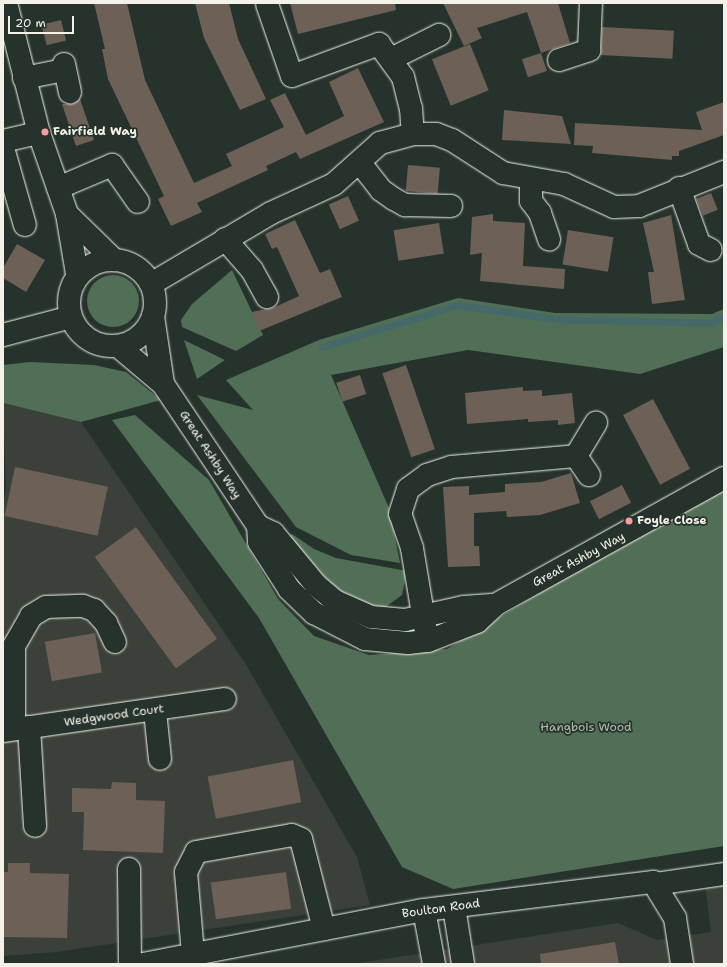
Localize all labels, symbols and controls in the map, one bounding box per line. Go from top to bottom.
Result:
scale bar [10,8,76,34]
text: 20 m [15,15,46,31]
place label: Fairfield Way [53,125,137,139]
marker: Fairfield Way [40,127,50,137]
street label: Great Ashby Way [176,408,244,502]
place label: Foyle Close [637,514,707,528]
marker: Foyle Close [624,516,634,526]
street label: Great Ashby Way [530,530,628,590]
street label: Wedgwood Court [63,702,165,730]
park label: Hangbois Wood [540,721,632,735]
street label: Boulton Road [401,896,481,922]

